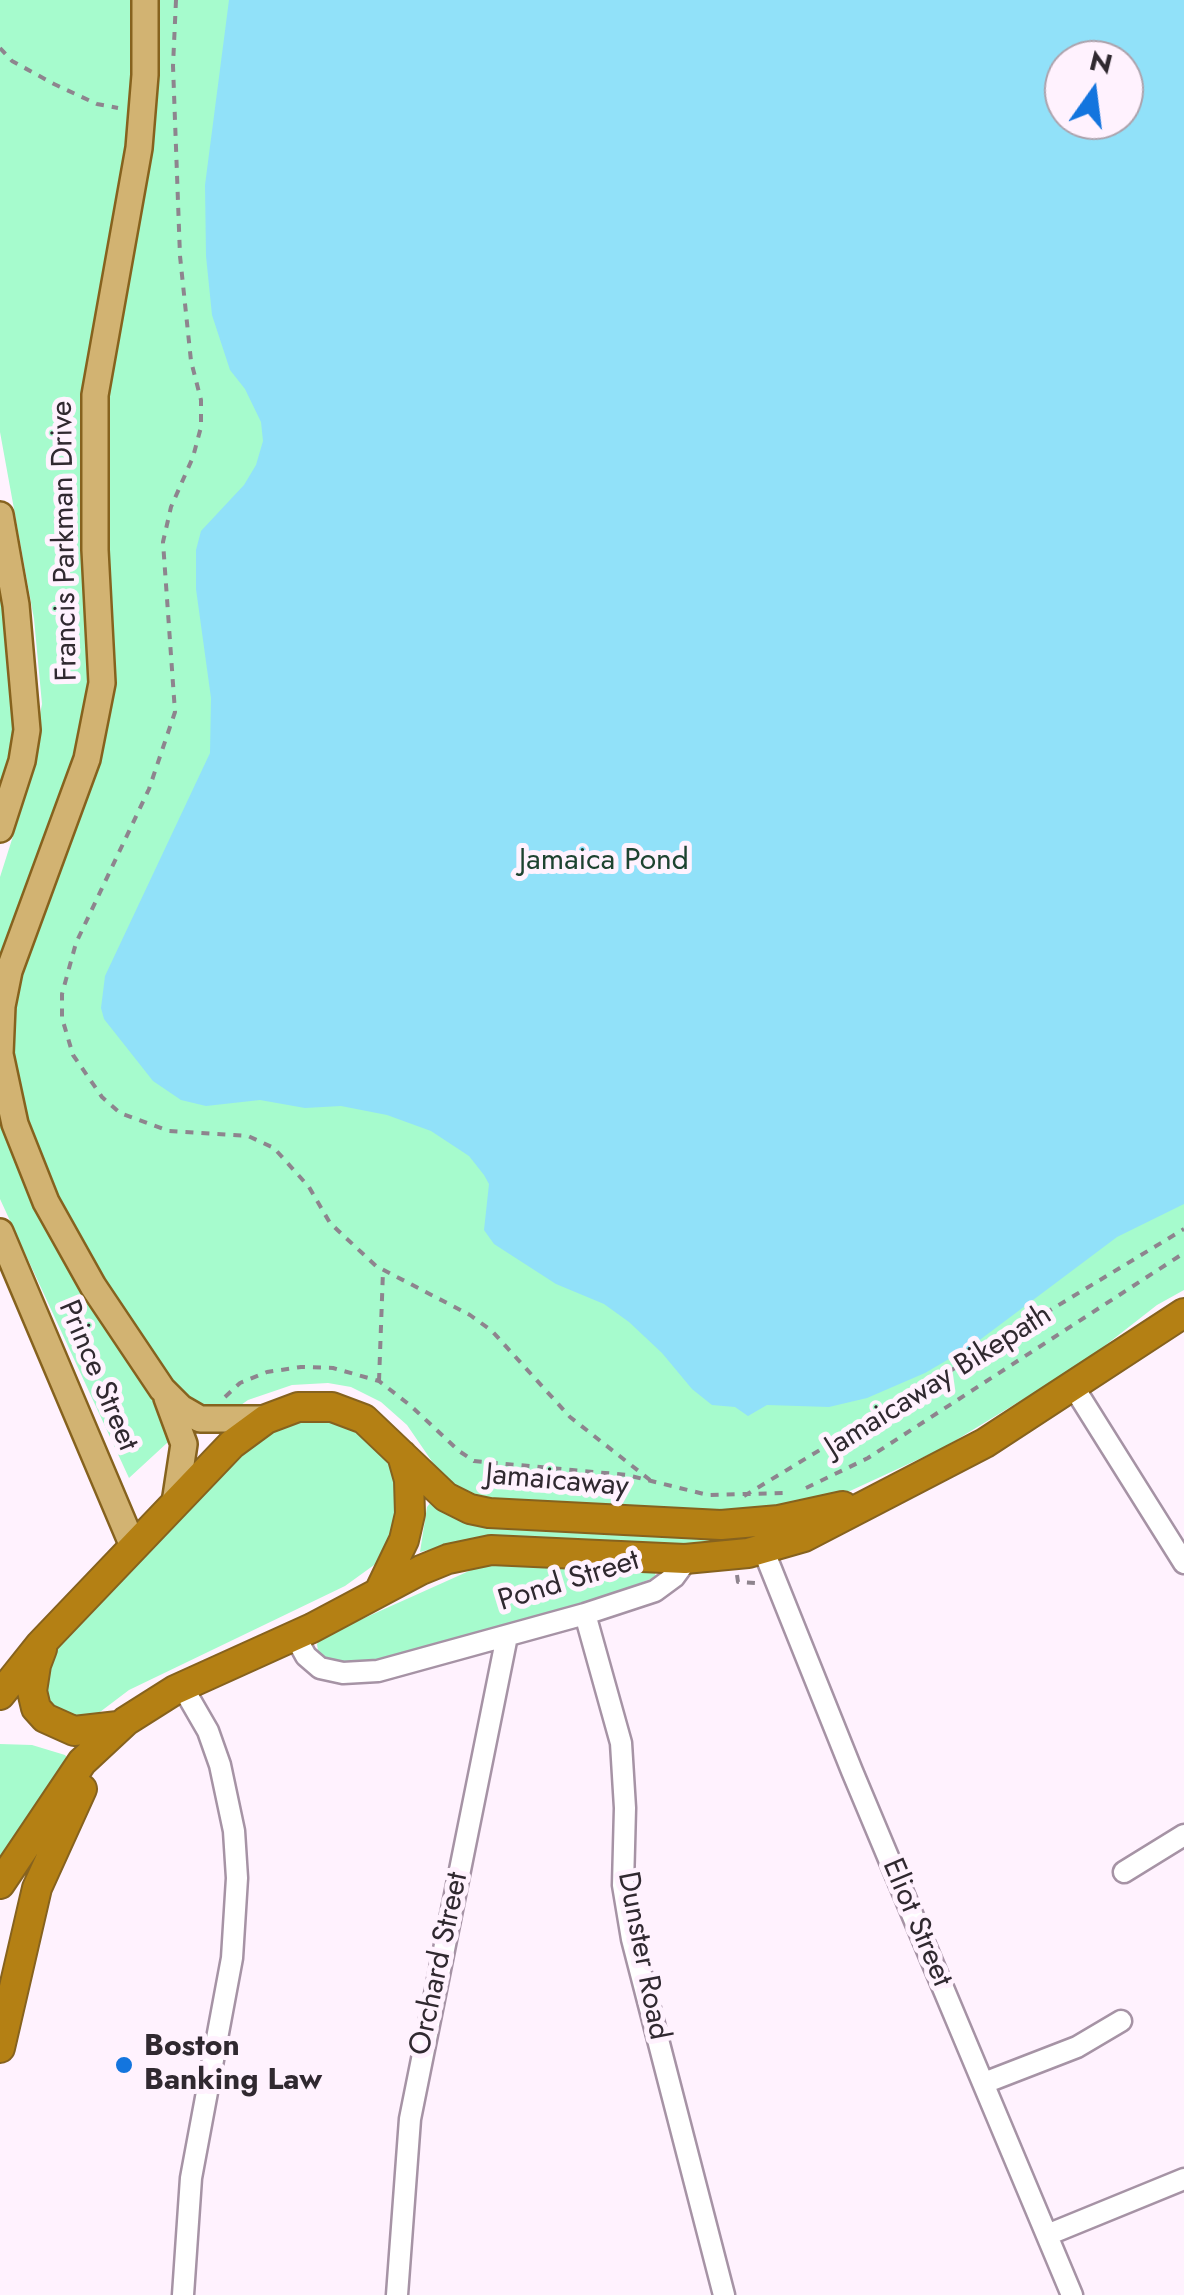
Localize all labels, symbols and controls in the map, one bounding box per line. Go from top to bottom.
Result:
north arrow [1044,40,1144,140]
text: N [1085,40,1117,85]
street label: Francis Parkman Drive [46,400,86,682]
park label: Jamaica Pond [519,844,689,880]
street label: Prince Street [49,1295,145,1457]
street label: Jamaicaway Bikepath [819,1298,1059,1466]
street label: Jamaicaway [484,1458,630,1506]
street label: Pond Street [494,1544,644,1620]
street label: Eliot Street [873,1854,959,1992]
street label: Orchard Street [403,1869,477,2059]
street label: Dunster Road [608,1869,676,2043]
place label: Boston Banking Law [144,2030,322,2100]
marker: Boston Banking Law [113,2054,135,2076]

